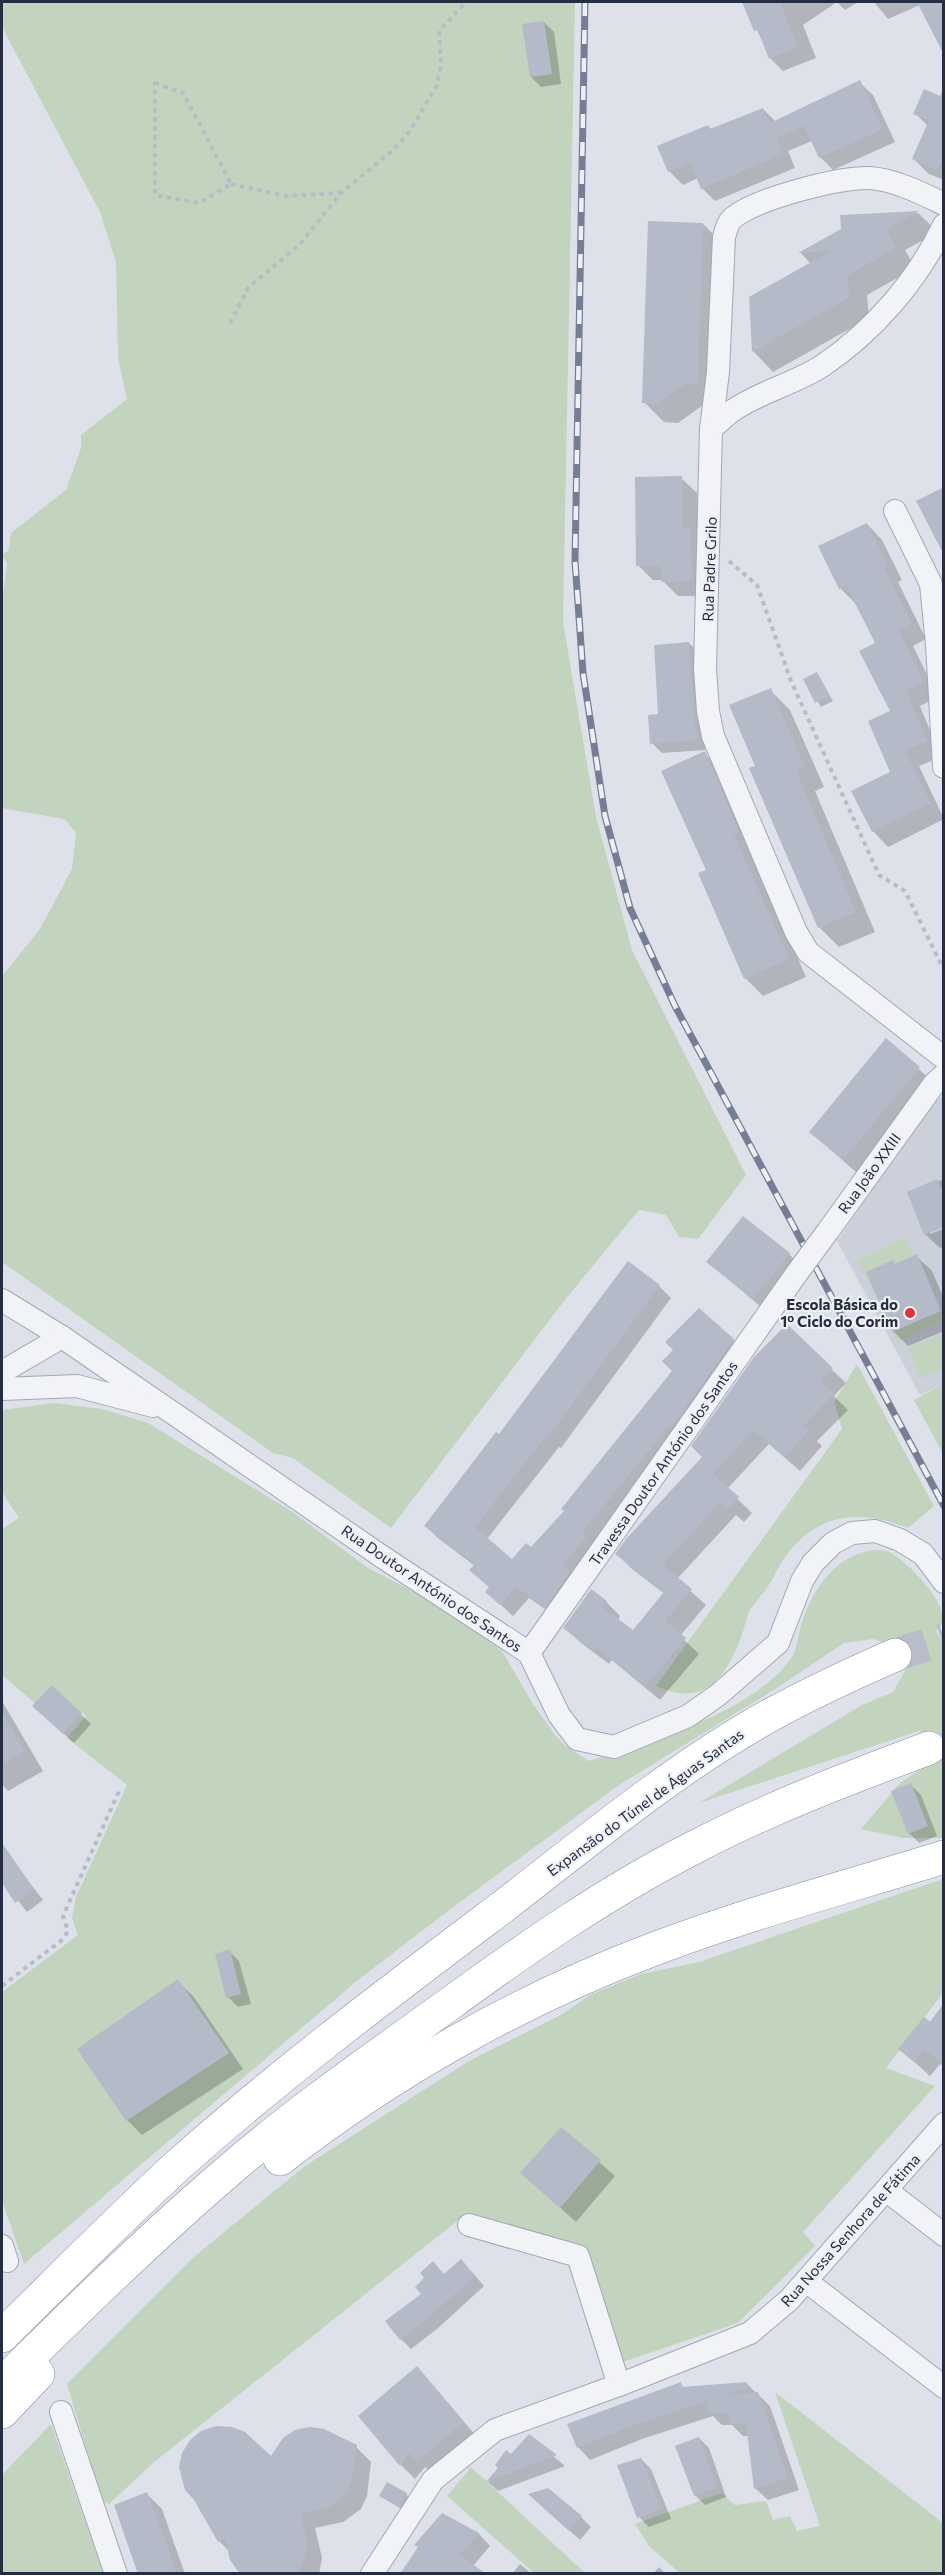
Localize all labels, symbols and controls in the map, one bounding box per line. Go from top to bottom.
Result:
street label: Rua Padre Grilo [698,516,720,622]
street label: Rua João XXIII [834,1129,904,1217]
place label: Escola Básica do 1º Ciclo do Corim [781,1295,898,1330]
marker: Escola Básica do 1º Ciclo do Corim [903,1306,917,1320]
street label: Travessa Doutor António dos Santos [585,1357,741,1569]
street label: Rua Doutor António dos Santos [338,1521,526,1655]
street label: Expansão do Túnel de Águas Santas [543,1724,747,1879]
street label: Rua Nossa Senhora de Fátima [777,2150,923,2310]

